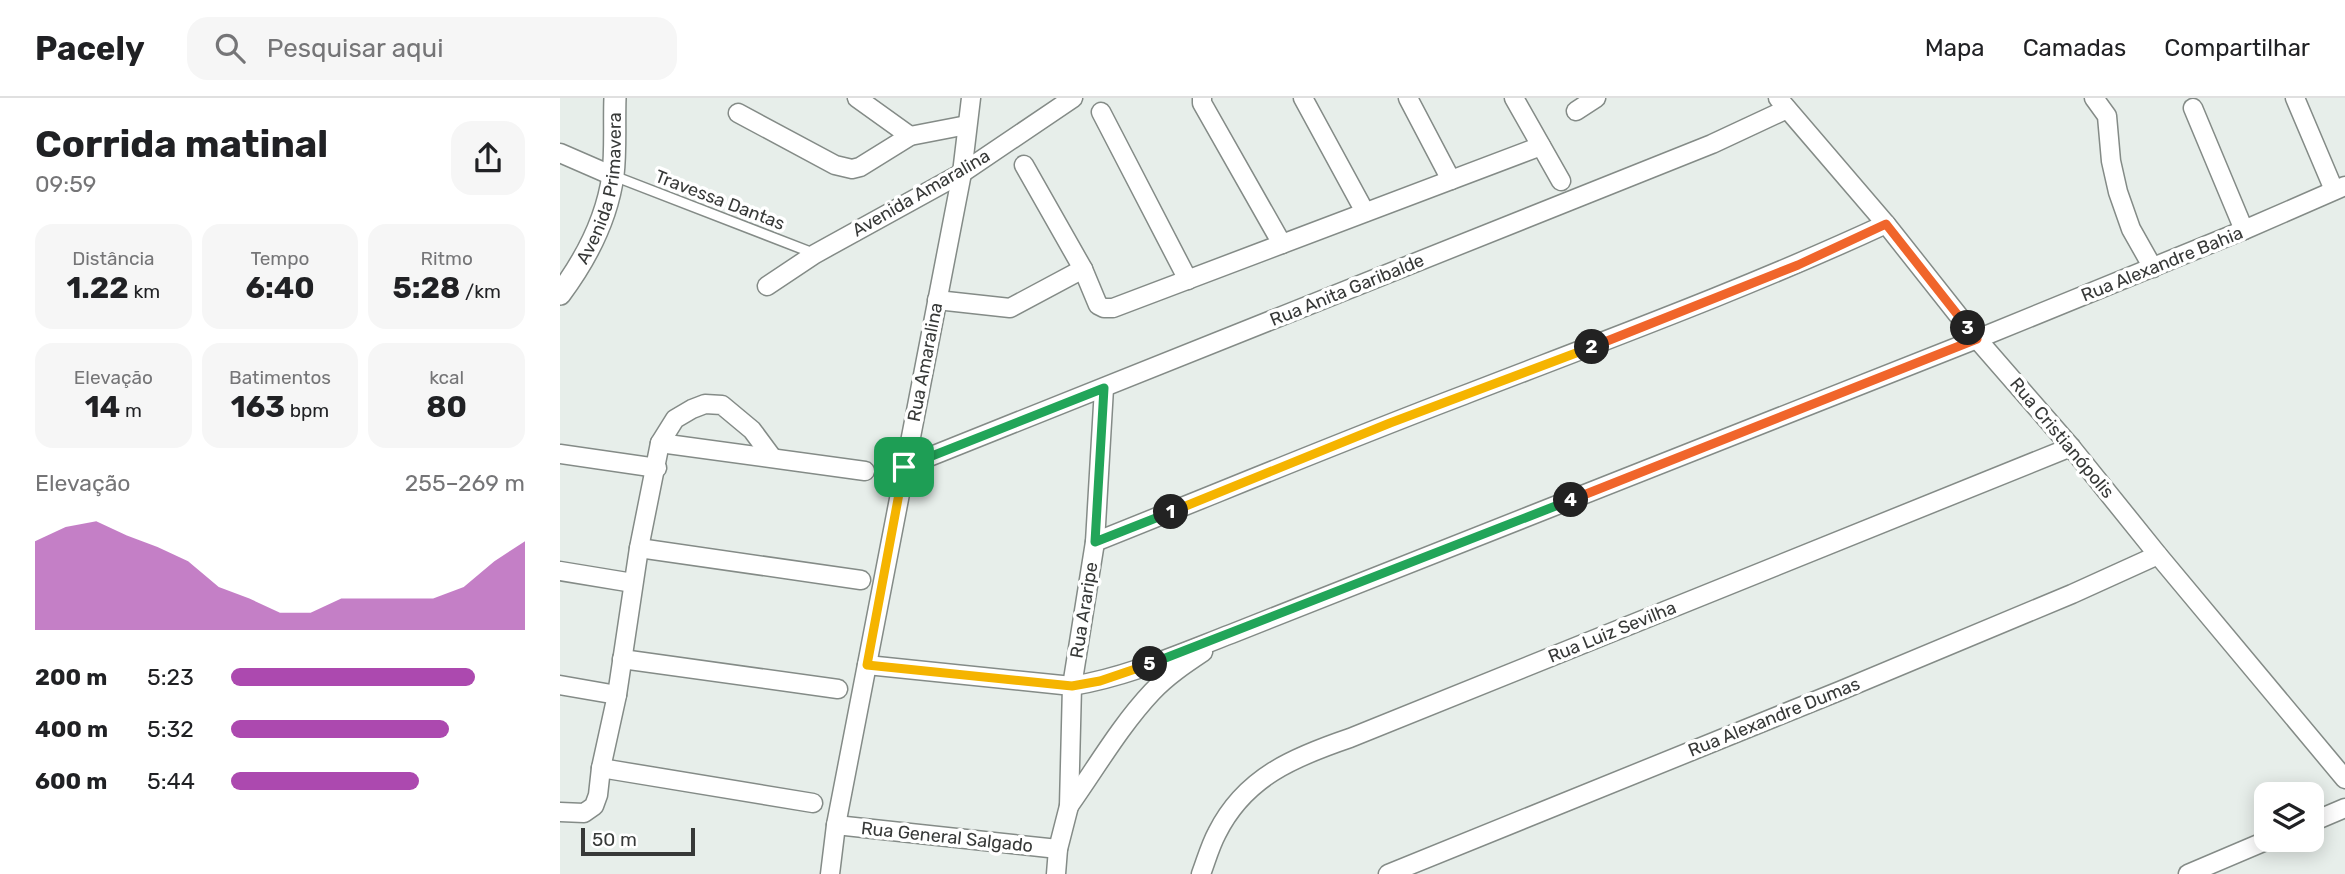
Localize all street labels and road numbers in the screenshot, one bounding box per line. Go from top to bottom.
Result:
street label: Avenida Primavera [571,112,626,268]
street label: Avenida Amaralina [848,145,994,241]
street label: Travessa Dantas [652,165,788,235]
street label: Rua Alexandre Bahia [2078,222,2246,306]
street label: Rua Anita Garibalde [1267,249,1427,331]
street label: Rua Amaralina [903,301,947,423]
street label: Rua Cristianópolis [2005,373,2119,503]
street label: Rua Araripe [1066,560,1102,660]
street label: Rua Luiz Sevilha [1545,596,1679,668]
street label: Rua Alexandre Dumas [1685,672,1863,762]
street label: Rua General Salgado [860,817,1034,857]

